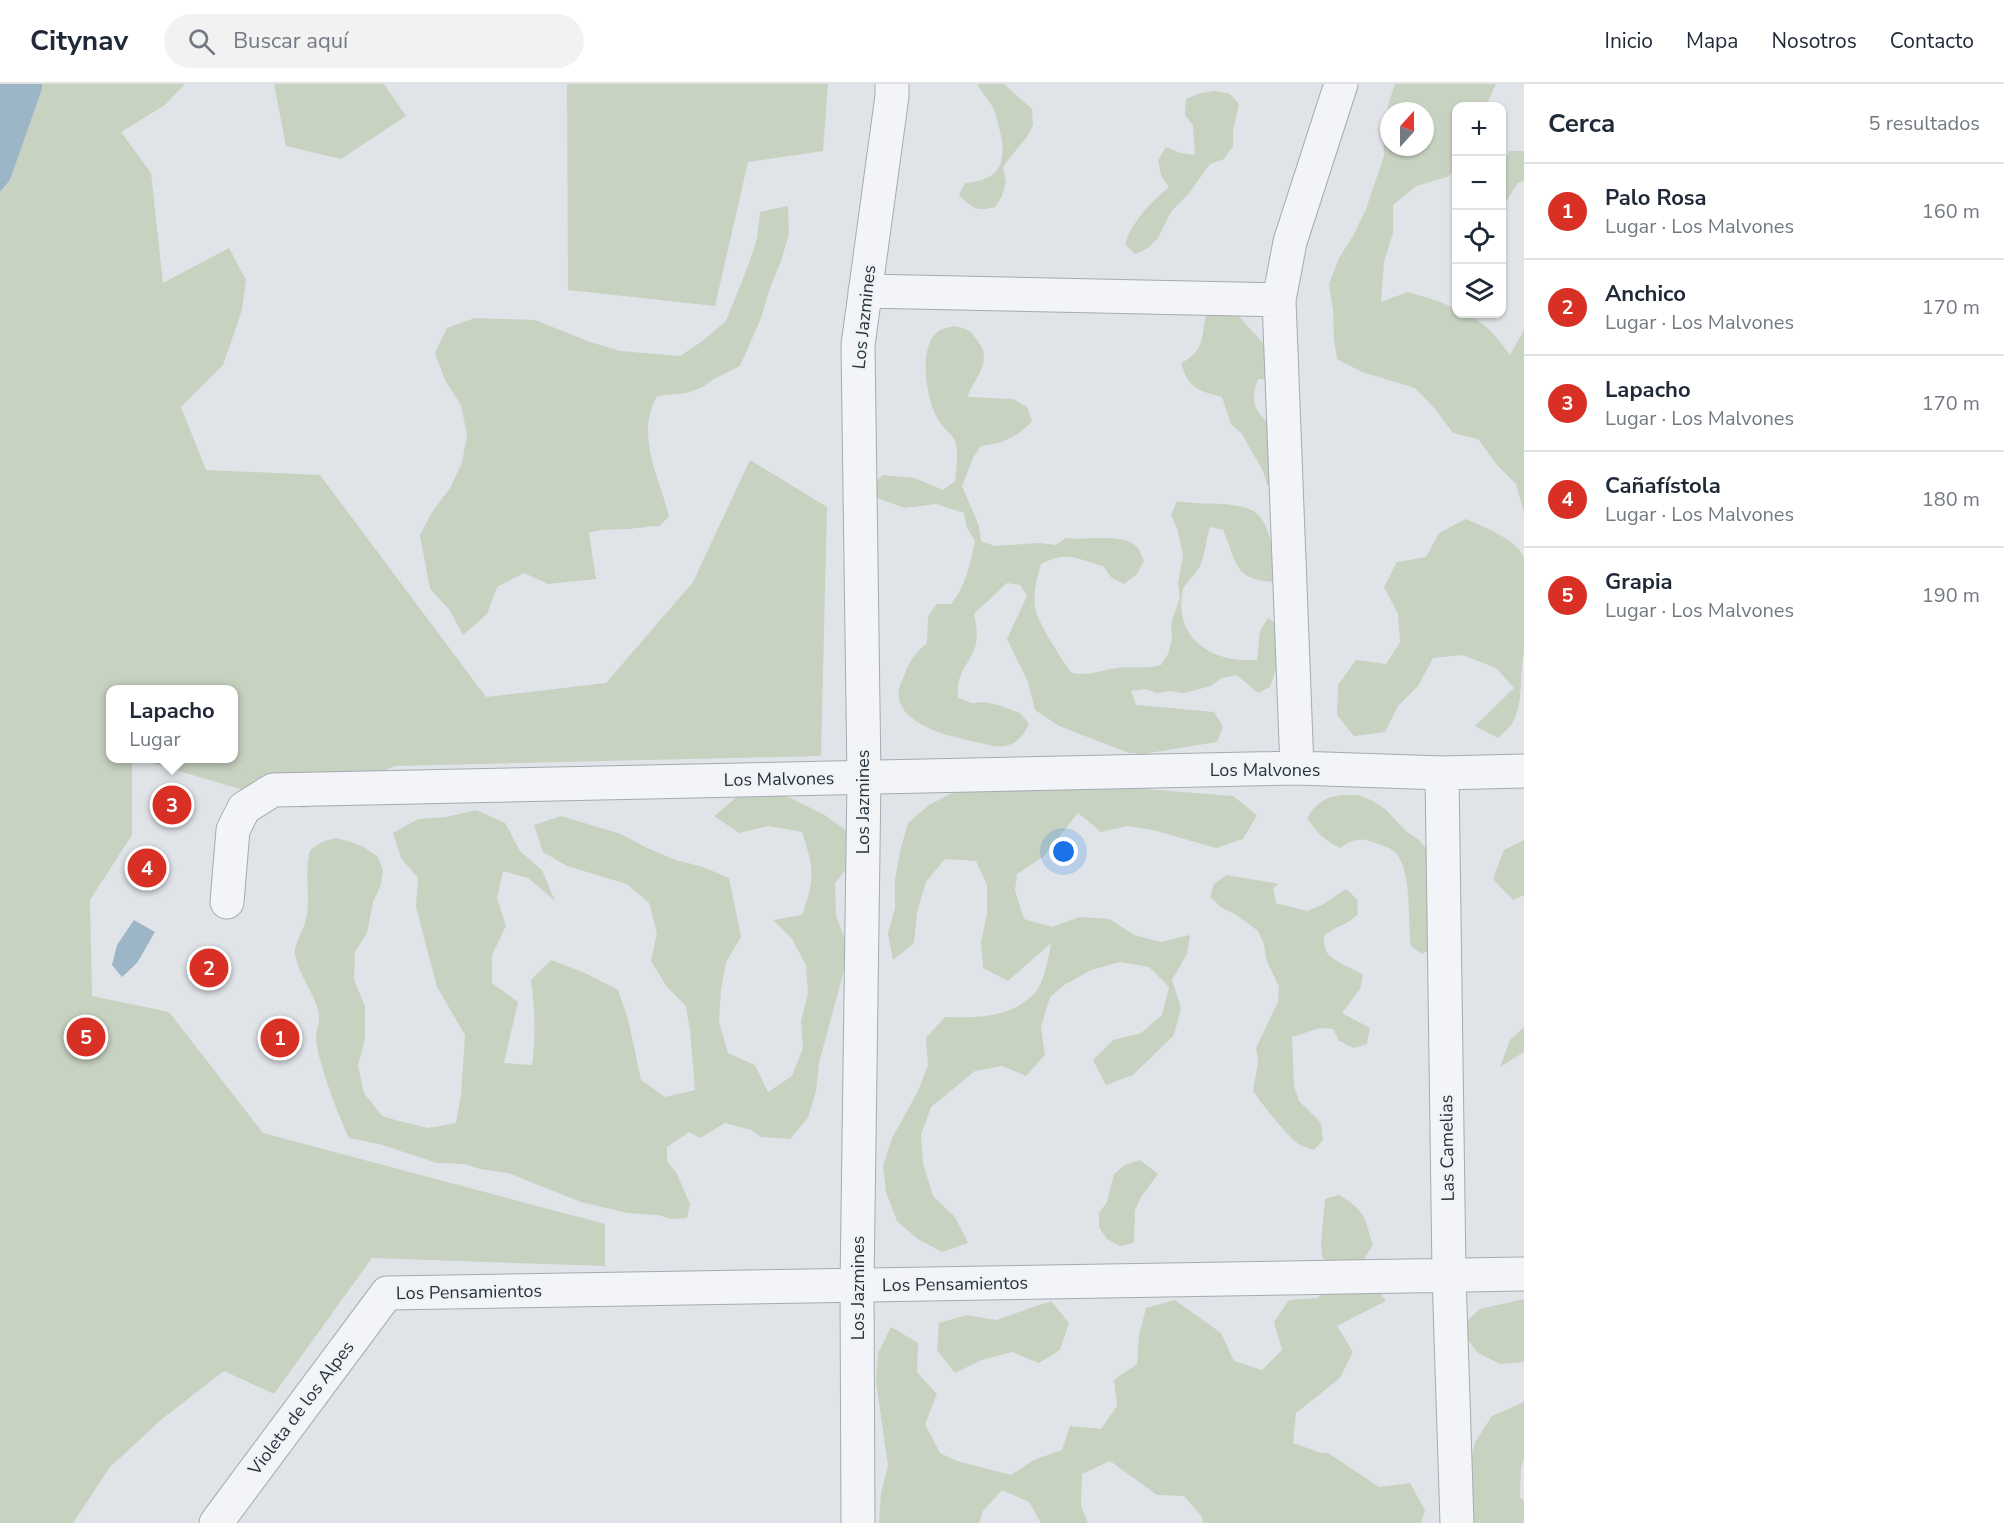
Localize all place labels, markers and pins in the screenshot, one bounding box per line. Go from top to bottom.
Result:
pin: 3 [152,782,192,828]
pin: 4 [128,846,166,890]
pin: 2 [190,946,228,990]
pin: 5 [66,1014,106,1060]
pin: 1 [260,1016,300,1060]

